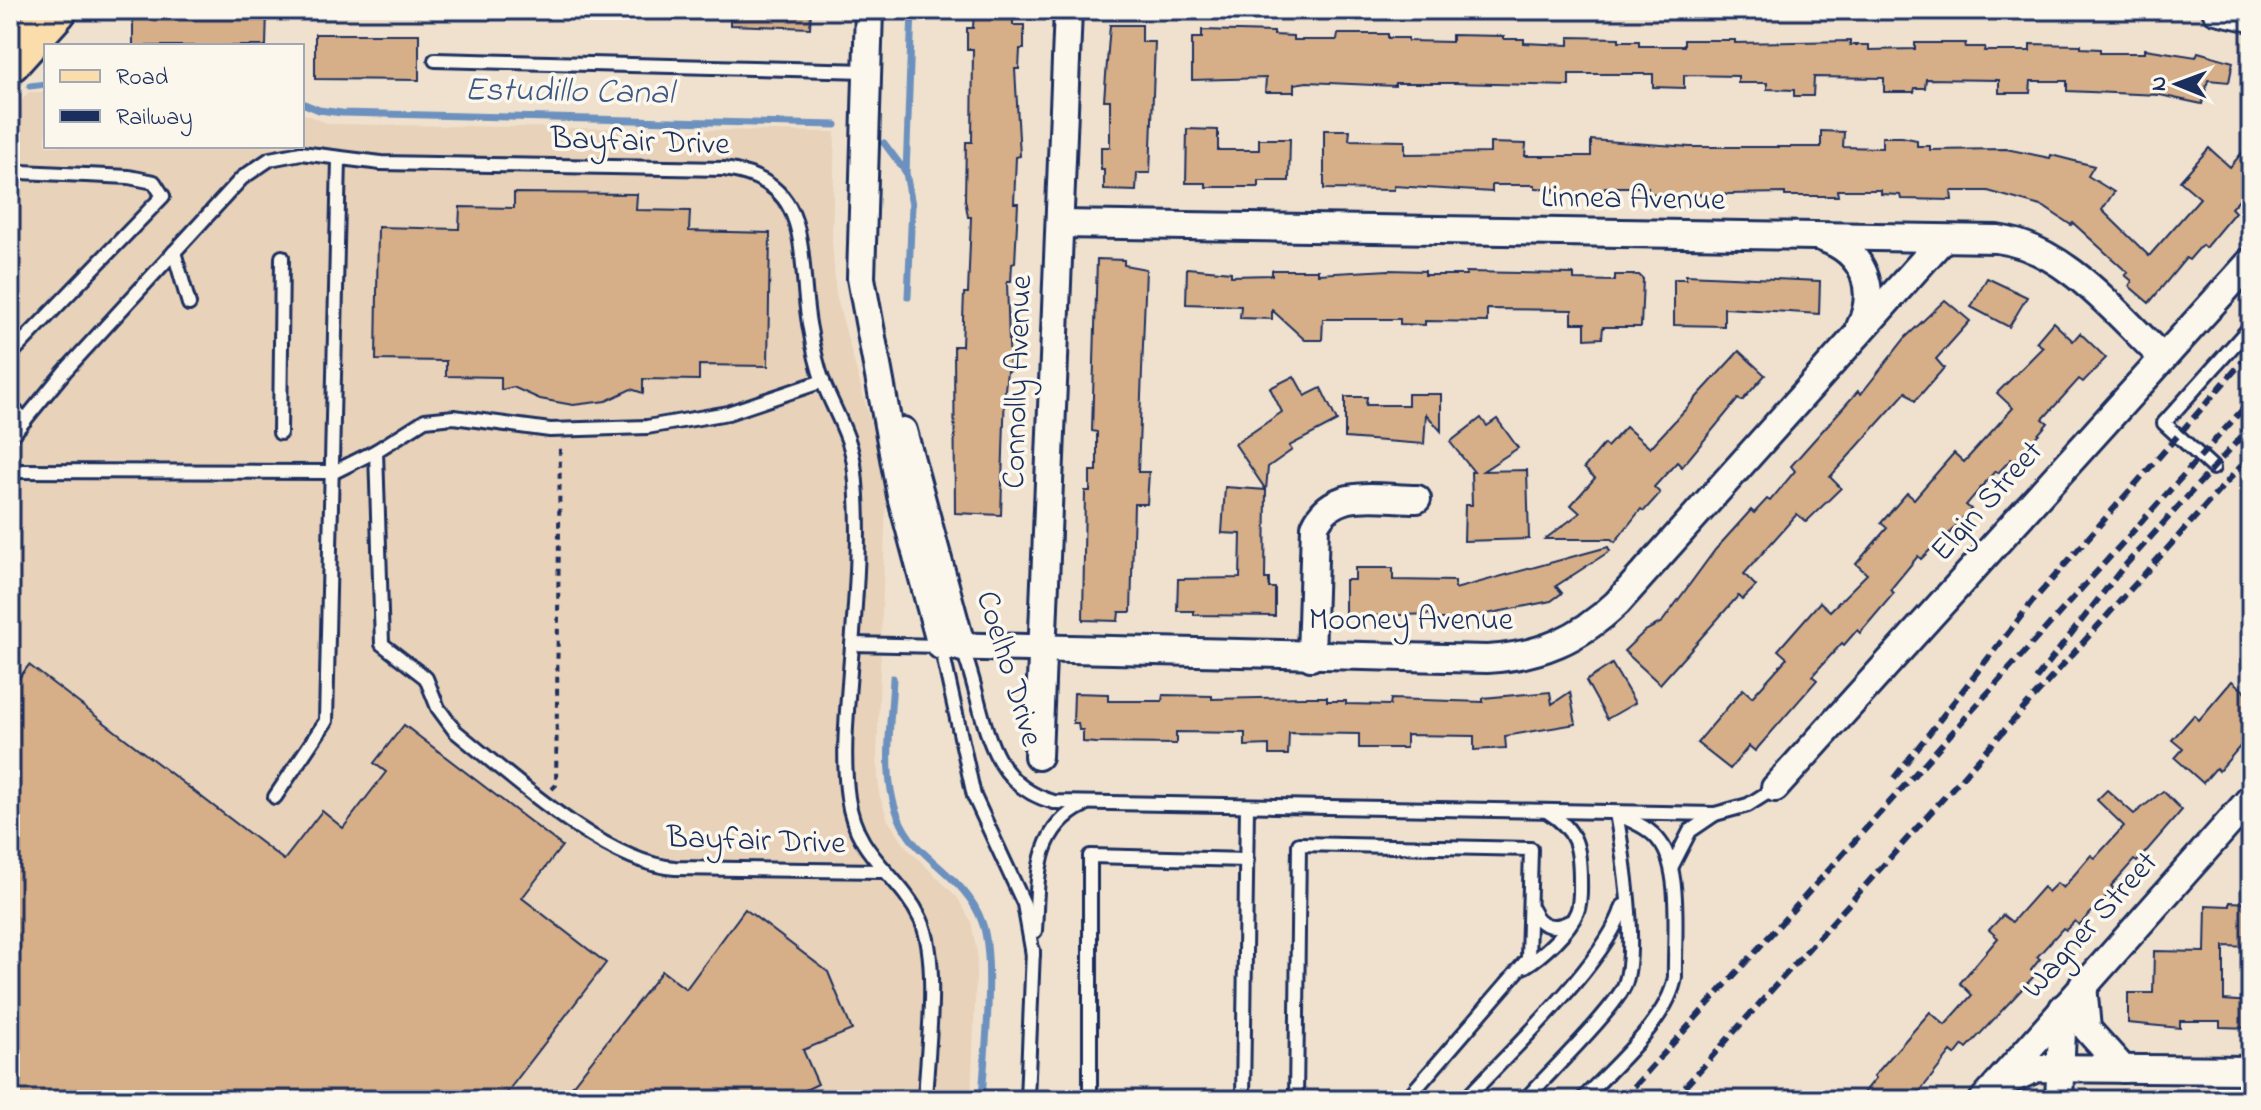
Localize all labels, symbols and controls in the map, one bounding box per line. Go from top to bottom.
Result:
legend [44,44,304,148]
north arrow [2137,44,2217,124]
text: Road [116,61,169,96]
water label: Estudillo Canal [464,66,678,120]
text: N [2144,76,2176,91]
text: Railway [116,101,193,137]
street label: Bayfair Drive [549,116,731,170]
street label: Linnea Avenue [1540,175,1726,225]
street label: Connolly Avenue [992,274,1046,490]
street label: Elgin Street [1921,431,2056,573]
street label: Coelho Drive [962,585,1054,753]
street label: Mooney Avenue [1309,598,1514,645]
street label: Bayfair Drive [665,815,847,869]
street label: Wagner Street [2012,841,2171,1011]

